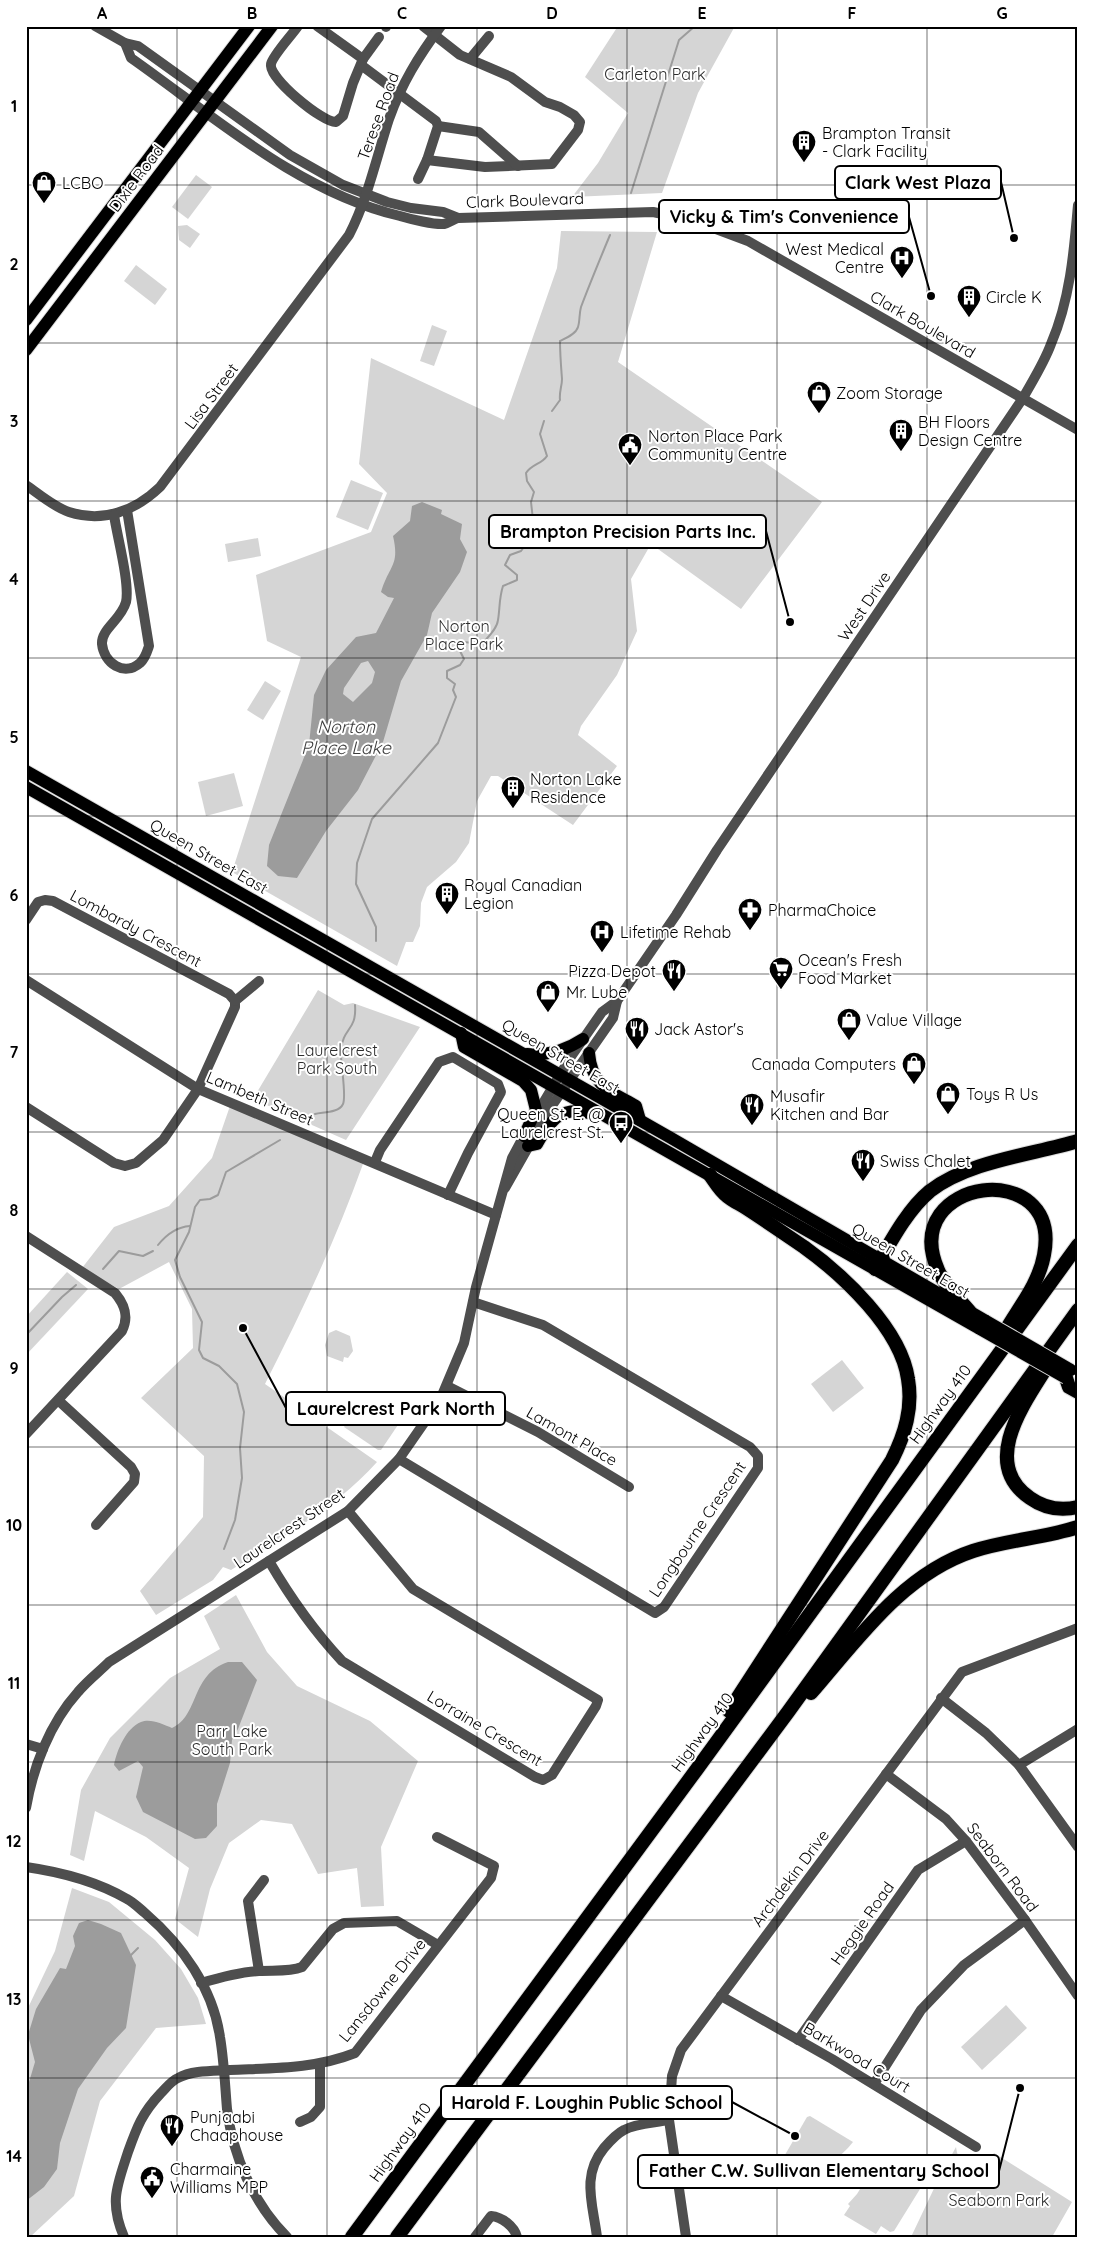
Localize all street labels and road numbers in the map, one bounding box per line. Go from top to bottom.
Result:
street label: Terese Road [353,69,403,163]
street label: Dixie Road [104,140,168,216]
street label: Clark Boulevard [466,188,584,212]
street label: Clark Boulevard [867,286,979,362]
street label: Lisa Street [180,359,242,433]
street label: West Drive [833,567,895,645]
street label: Queen Street East [146,814,272,898]
street label: Lombardy Crescent [67,885,205,971]
street label: Queen Street East [498,1014,624,1098]
street label: Lambeth Street [204,1066,316,1130]
street label: Queen Street East [848,1218,974,1302]
street label: Highway 410 [905,1360,975,1448]
street label: Lamont Place [523,1402,621,1470]
street label: Longbourne Crescent [644,1457,750,1601]
street label: Laurelcrest Street [230,1483,348,1573]
street label: Lorraine Crescent [424,1686,546,1770]
street label: Highway 410 [667,1688,737,1776]
street label: Seaborn Road [963,1818,1043,1916]
street label: Archdekin Drive [747,1826,833,1930]
street label: Heggie Road [826,1878,898,1968]
street label: Lansdowne Drive [334,1934,430,2046]
street label: Barkwood Court [800,2017,914,2097]
street label: Highway 410 [365,2098,435,2186]

